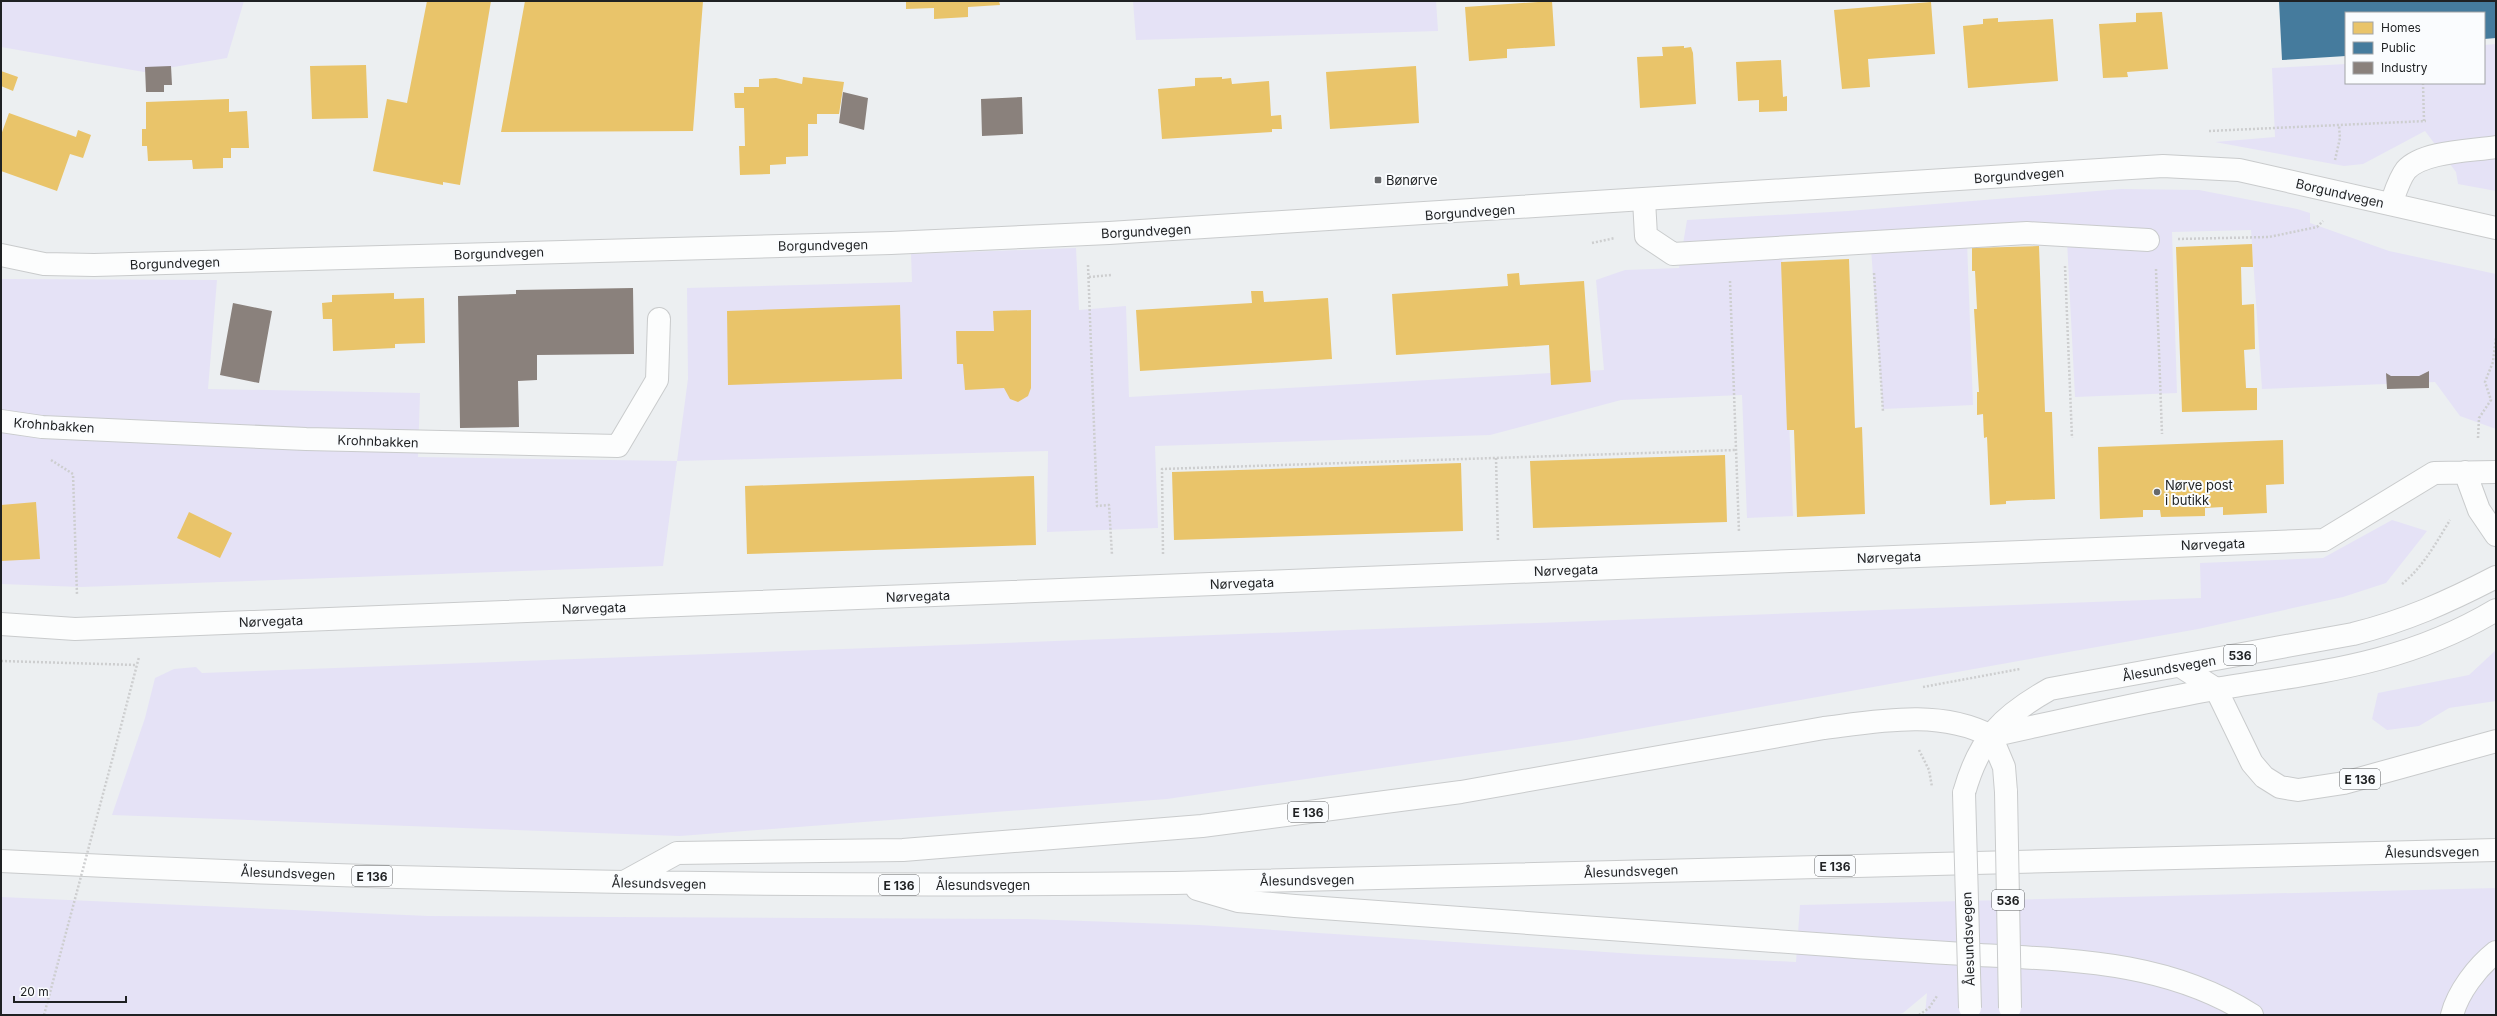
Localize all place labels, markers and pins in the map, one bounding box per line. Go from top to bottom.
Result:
place label: Bønørve [1386,172,1438,188]
marker: Bønørve [1373,175,1383,185]
place label: Nørve post i butikk [2165,477,2233,508]
marker: Nørve post i butikk [2152,487,2162,497]

